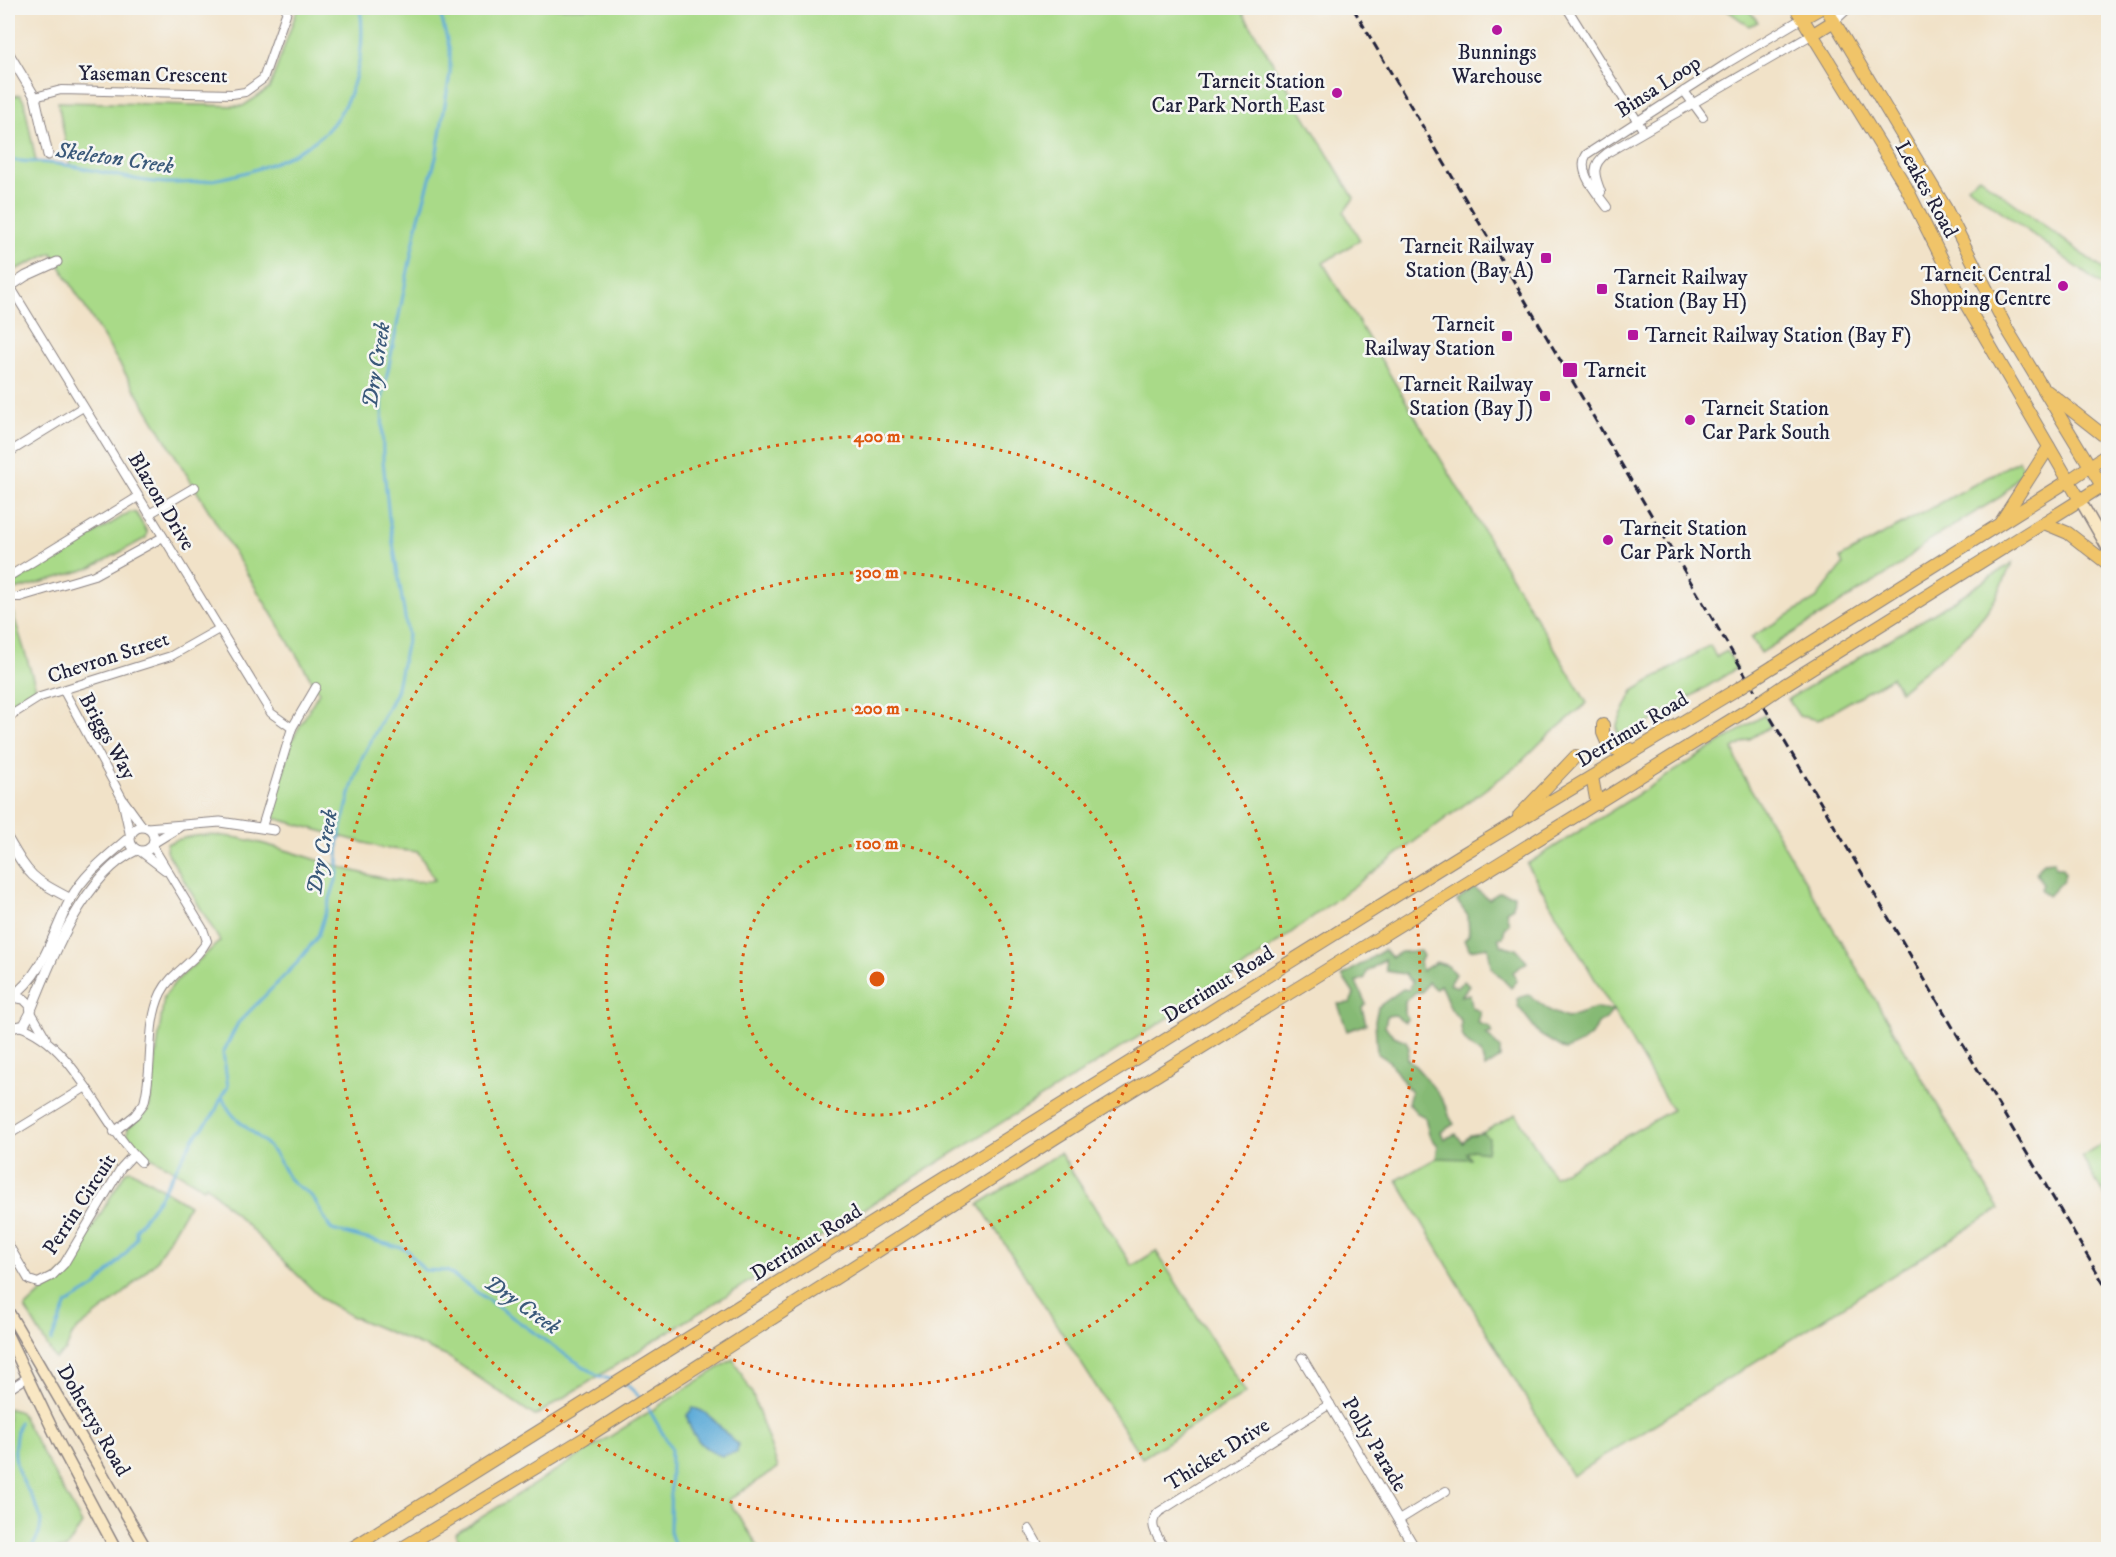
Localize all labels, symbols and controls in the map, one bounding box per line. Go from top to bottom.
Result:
marker: Bunnings Warehouse [1490,23,1504,37]
place label: Bunnings Warehouse [1451,40,1543,90]
street label: Binsa Loop [1611,50,1706,124]
street label: Yaseman Crescent [78,61,228,89]
place label: Tarneit Station Car Park North East [1152,69,1325,119]
marker: Tarneit Station Car Park North East [1330,86,1344,100]
water label: Skeleton Creek [53,137,176,180]
street label: Leakes Road [1889,137,1964,243]
place label: Tarneit Railway Station (Bay A) [1400,234,1535,284]
marker: Tarneit Railway Station (Bay A) [1539,251,1553,265]
place label: Tarneit Central Shopping Centre [1910,262,2052,312]
place label: Tarneit Railway Station (Bay H) [1614,265,1749,315]
marker: Tarneit Central Shopping Centre [2056,279,2070,293]
marker: Tarneit Railway Station (Bay H) [1595,282,1609,296]
place label: Tarneit Railway Station [1364,312,1495,362]
water label: Dry Creek [356,320,397,410]
place label: Tarneit Railway Station (Bay F) [1645,323,1911,349]
marker: Tarneit Railway Station (Bay F) [1626,328,1640,342]
marker: Tarneit Railway Station [1500,329,1514,343]
place label: Tarneit [1584,358,1647,384]
marker: Tarneit [1561,361,1579,379]
place label: Tarneit Railway Station (Bay J) [1399,372,1534,422]
marker: Tarneit Railway Station (Bay J) [1538,389,1552,403]
place label: Tarneit Station Car Park South [1702,396,1830,446]
marker: Tarneit Station Car Park South [1683,413,1697,427]
text: 400 m [852,426,901,448]
street label: Blazon Drive [122,448,201,556]
place label: Tarneit Station Car Park North [1620,516,1751,566]
marker: Tarneit Station Car Park North [1601,533,1615,547]
text: 300 m [855,562,899,584]
street label: Chevron Street [44,626,173,690]
street label: Derrimut Road [1572,686,1694,773]
street label: Briggs Way [73,689,142,785]
text: 200 m [854,698,900,720]
water label: Dry Creek [301,806,344,897]
text: 100 m [855,833,899,855]
street label: Derrimut Road [1158,940,1279,1029]
centre of rings [867,969,887,989]
street label: Perrin Circuit [38,1149,122,1260]
street label: Derrimut Road [746,1198,867,1287]
water label: Dry Creek [479,1269,566,1342]
street label: Dohertys Road [51,1360,136,1482]
street label: Polly Parade [1336,1392,1413,1497]
street label: Thicket Drive [1160,1412,1275,1497]

